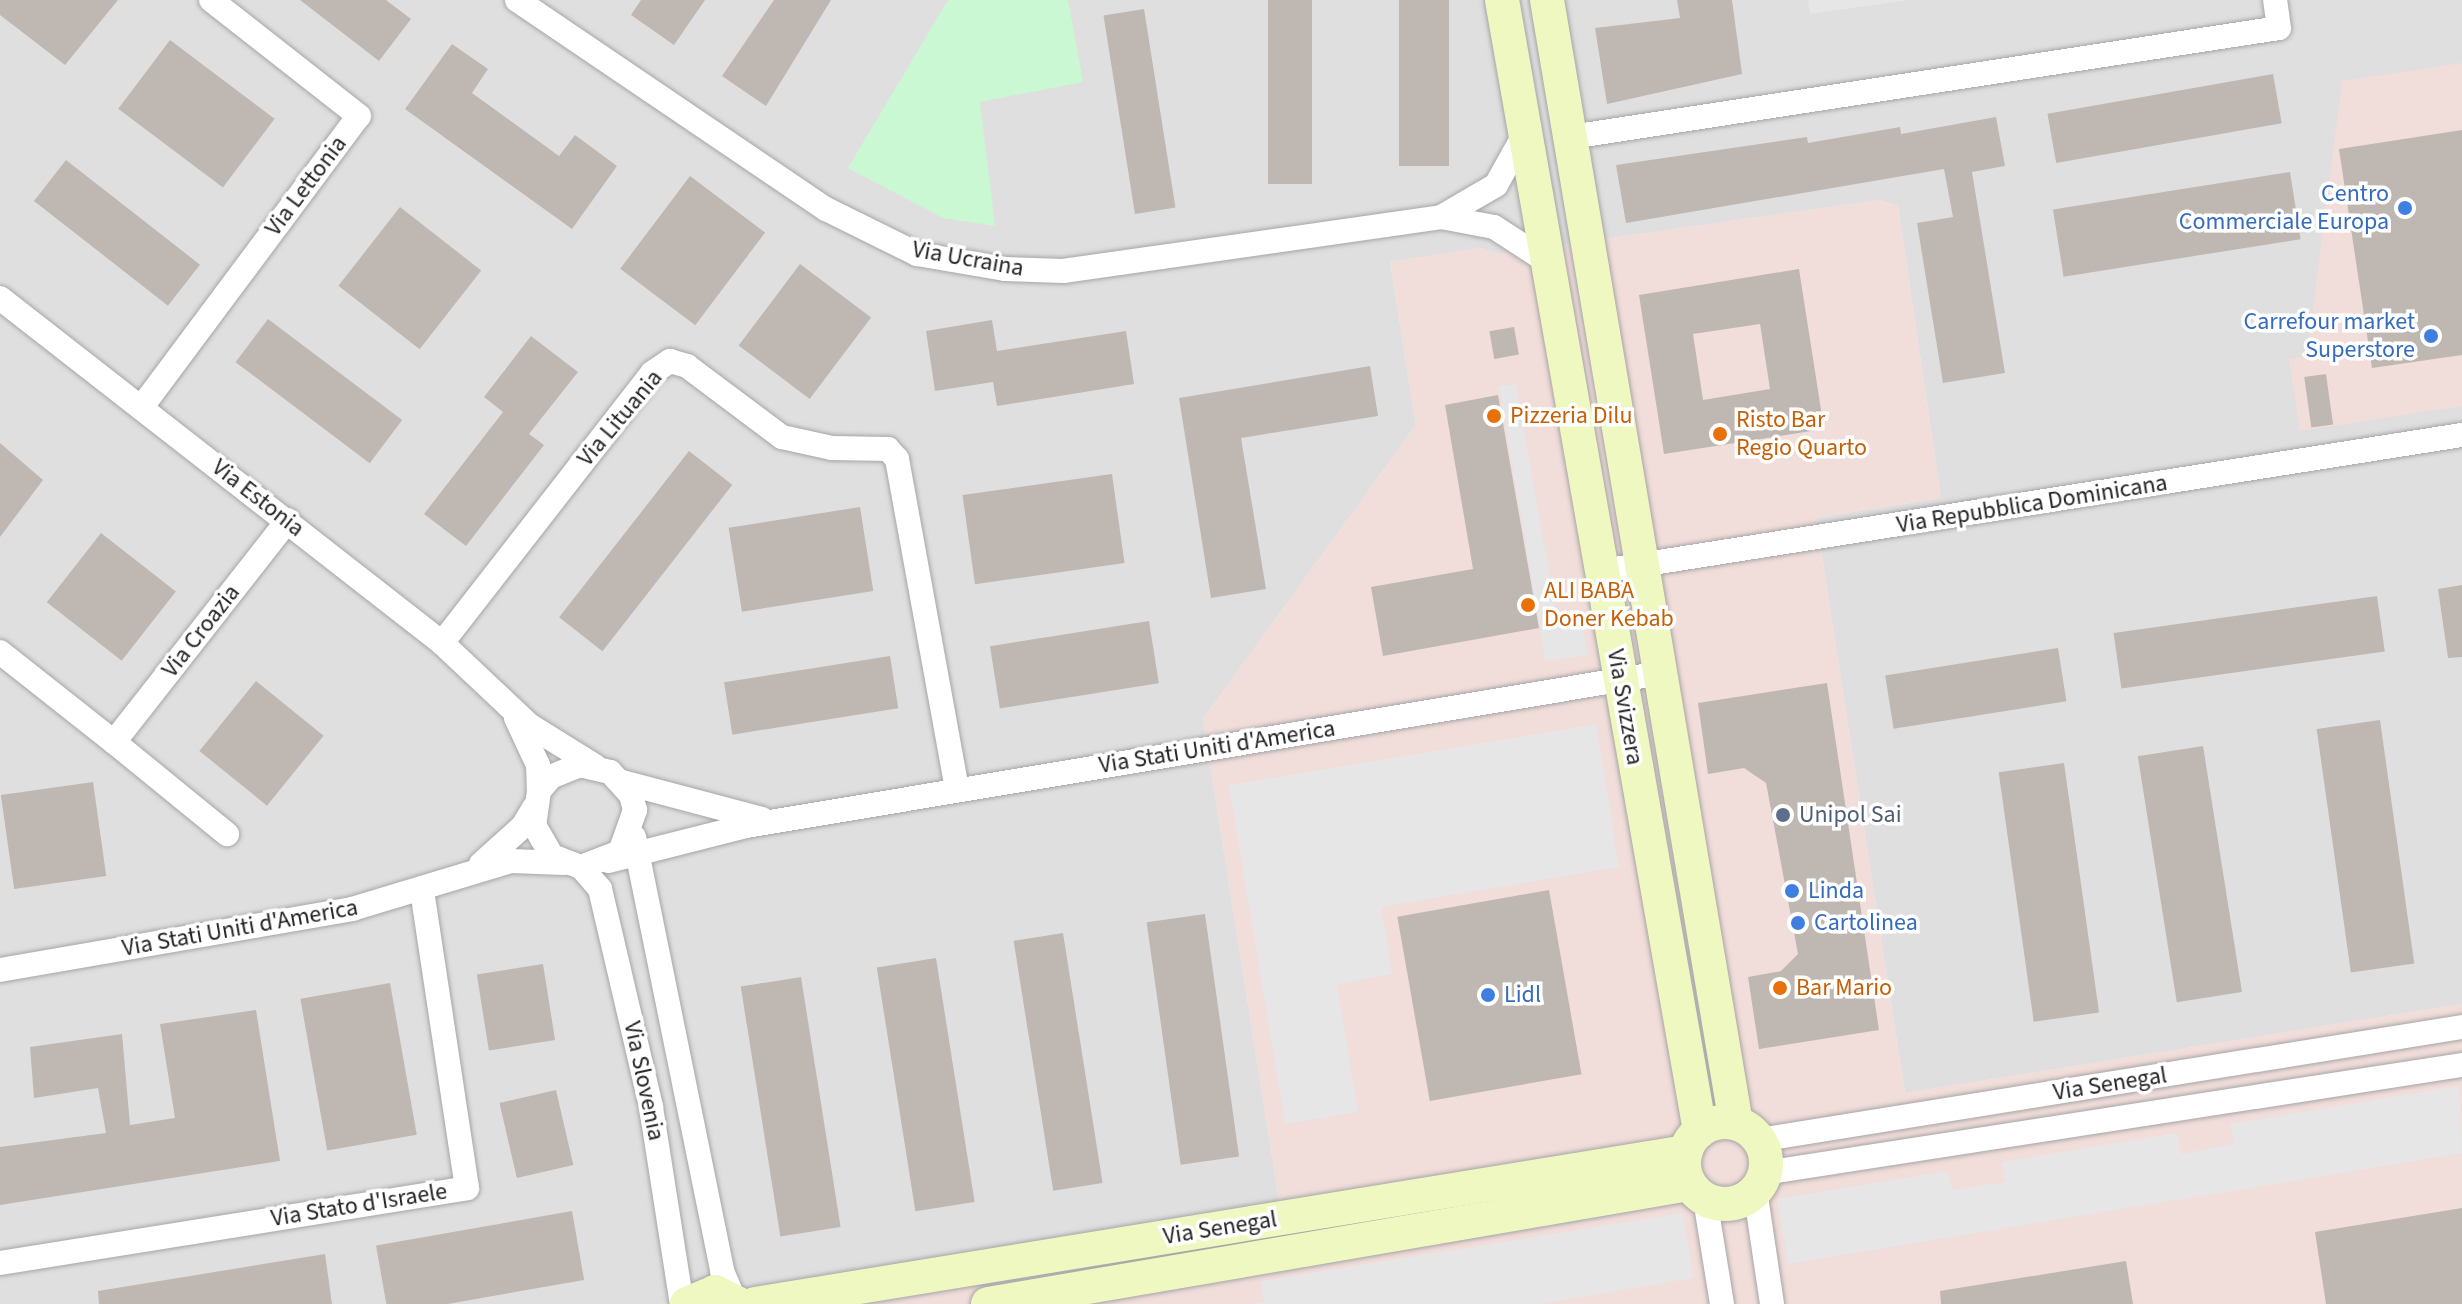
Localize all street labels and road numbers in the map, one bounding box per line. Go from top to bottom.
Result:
street label: Via Lettonia [259,130,353,242]
street label: Via Ucraina [910,235,1026,283]
street label: Via Lituania [571,364,669,472]
street label: Via Estonia [206,453,310,543]
street label: Via Repubblica Dominicana [1895,468,2169,540]
street label: Via Croazia [156,579,246,683]
street label: Via Svizzera [1601,647,1649,767]
street label: Via Stati Uniti d'America [1097,714,1337,780]
street label: Via Stati Uniti d'America [120,893,360,963]
street label: Via Slovenia [617,1019,671,1143]
street label: Via Senegal [2051,1061,2169,1107]
street label: Via Stato d'Israele [269,1177,449,1233]
street label: Via Senegal [1161,1205,1279,1251]

